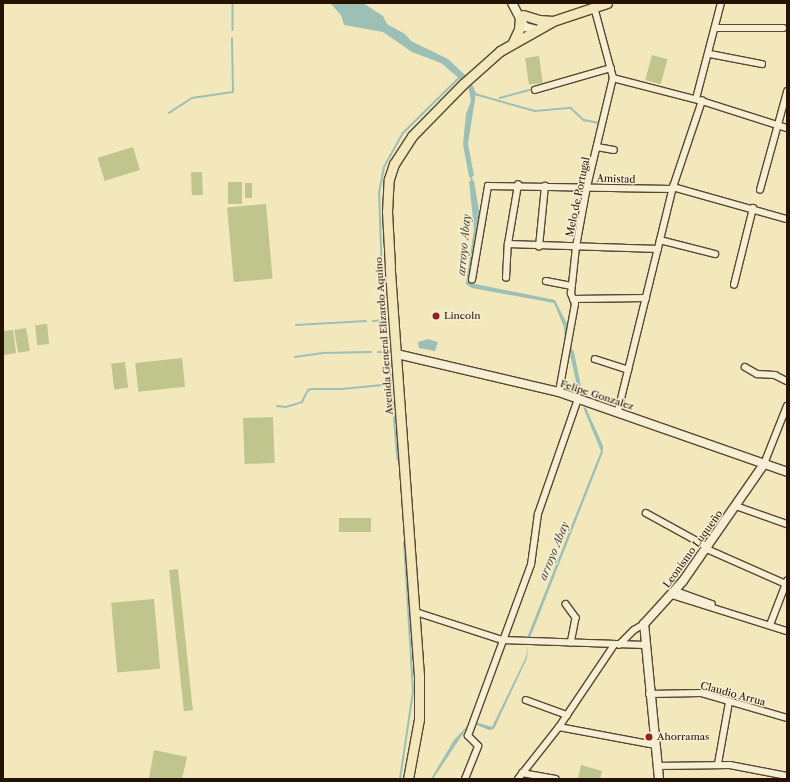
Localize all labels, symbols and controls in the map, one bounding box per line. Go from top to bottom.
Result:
street label: Melo de Portugal [564,156,592,238]
street label: Amistad [596,172,636,186]
water label: arroyo Abay [455,214,473,276]
street label: Avenida General Elizardo Aquino [372,256,396,416]
place label: Lincoln [444,310,480,322]
marker: Lincoln [431,311,441,321]
street label: Felipe Gonzalez [559,377,635,413]
street label: Leonismo Luqueño [661,508,725,590]
water label: arroyo Abay [536,520,572,582]
street label: Claudio Arrua [699,679,767,709]
place label: Ahorramas [657,731,709,743]
marker: Ahorramas [644,732,654,742]

